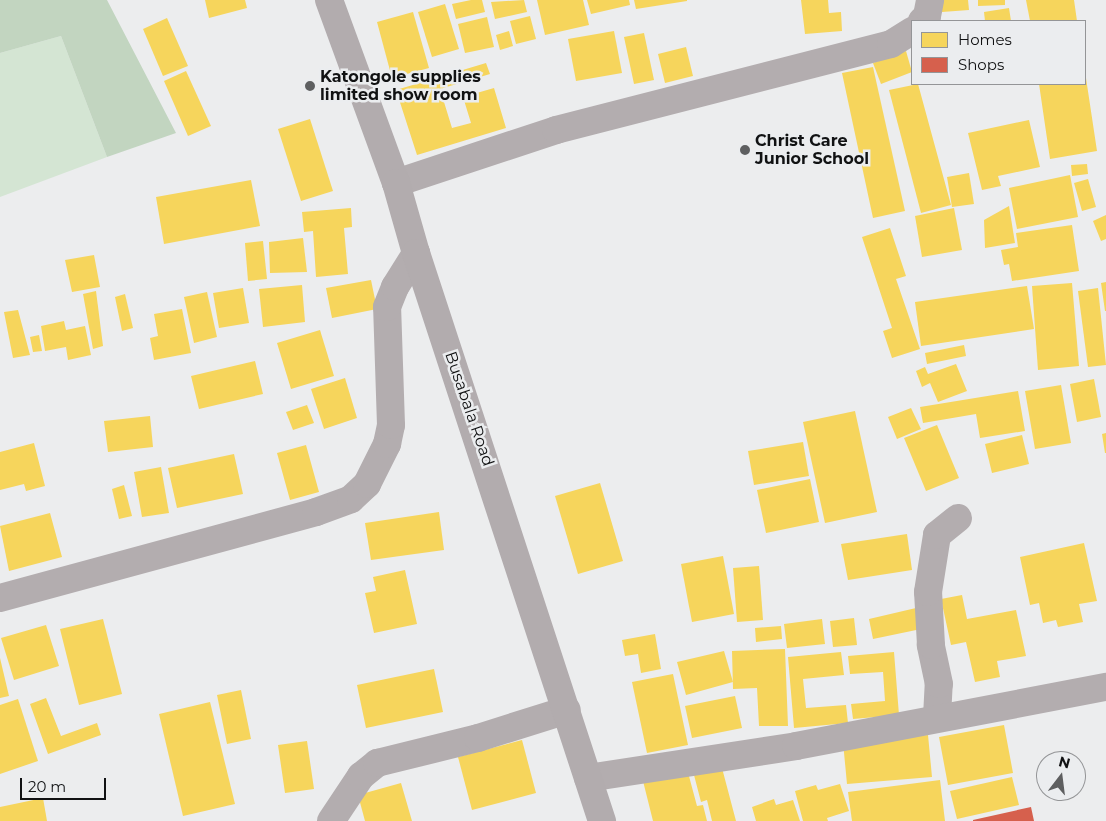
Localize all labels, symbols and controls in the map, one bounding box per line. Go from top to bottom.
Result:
legend [911,20,1086,85]
text: Homes [958,30,1012,49]
text: Shops [958,55,1004,74]
place label: Katongole supplies limited show room [320,67,481,105]
marker: Katongole supplies limited show room [304,80,316,92]
place label: Christ Care Junior School [755,131,869,169]
marker: Christ Care Junior School [739,144,751,156]
street label: Busabala Road [440,349,498,469]
north arrow [1036,751,1086,801]
text: N [1057,752,1072,773]
scale bar [22,768,109,800]
text: 20 m [28,777,66,796]

